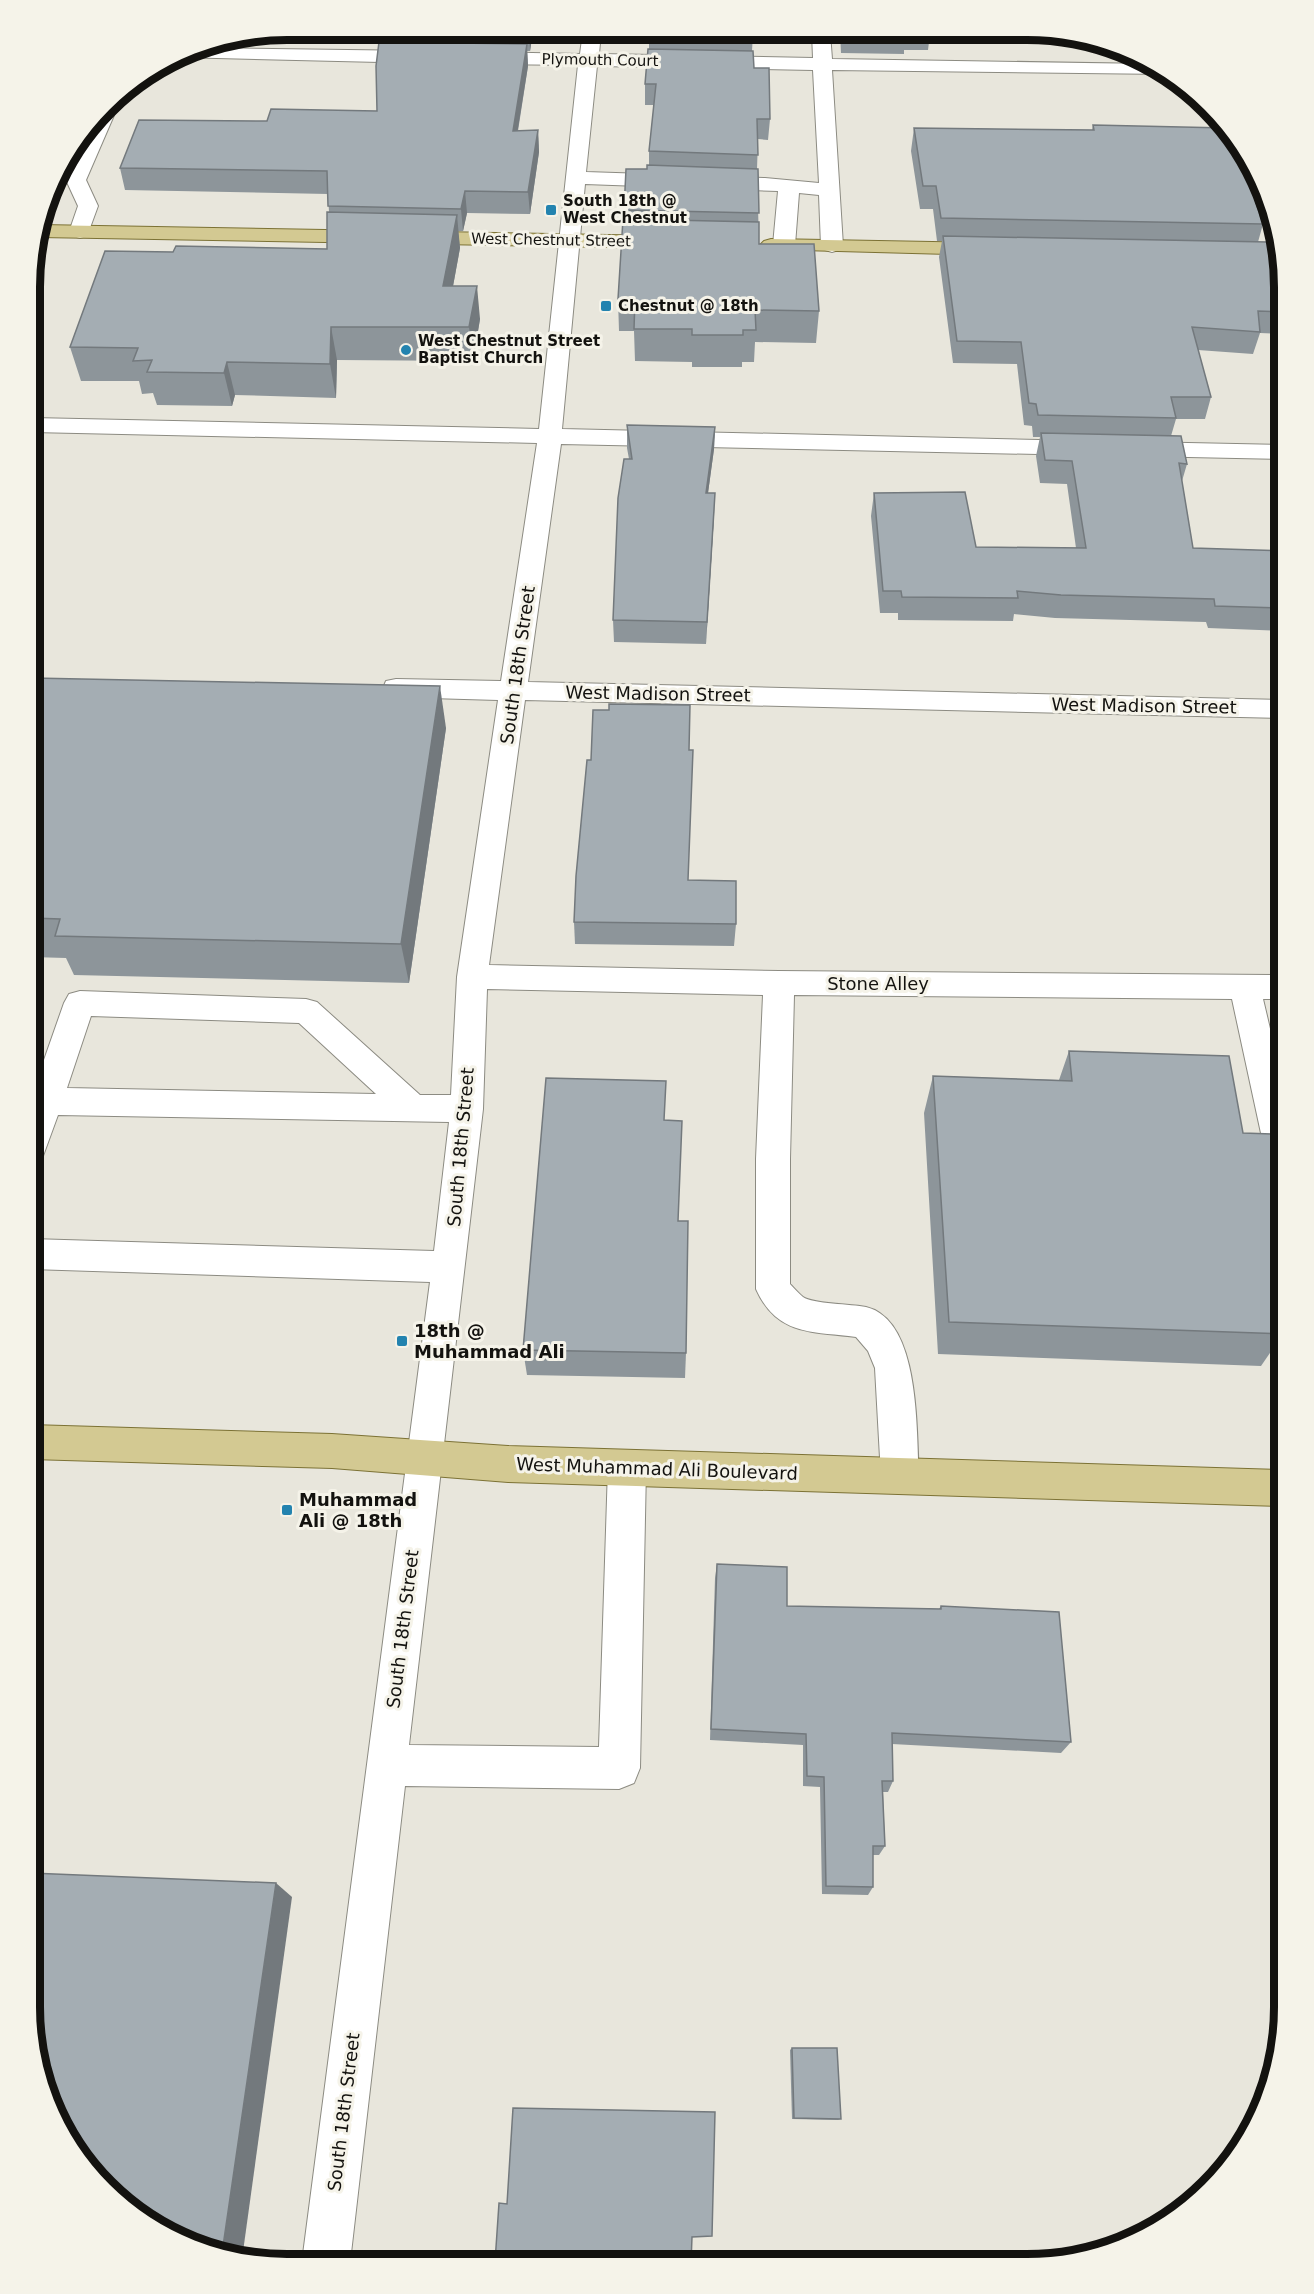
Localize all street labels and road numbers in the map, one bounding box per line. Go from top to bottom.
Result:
street label: Plymouth Court [541,50,659,70]
street label: West Chestnut Street [471,230,631,250]
street label: South 18th Street [496,584,539,746]
street label: West Madison Street [565,681,751,706]
street label: West Madison Street [1051,693,1237,718]
street label: Stone Alley [827,973,929,994]
street label: South 18th Street [443,1066,478,1227]
street label: West Muhammad Ali Boulevard [516,1453,798,1484]
street label: South 18th Street [382,1548,423,1710]
street label: South 18th Street [323,2031,364,2193]

